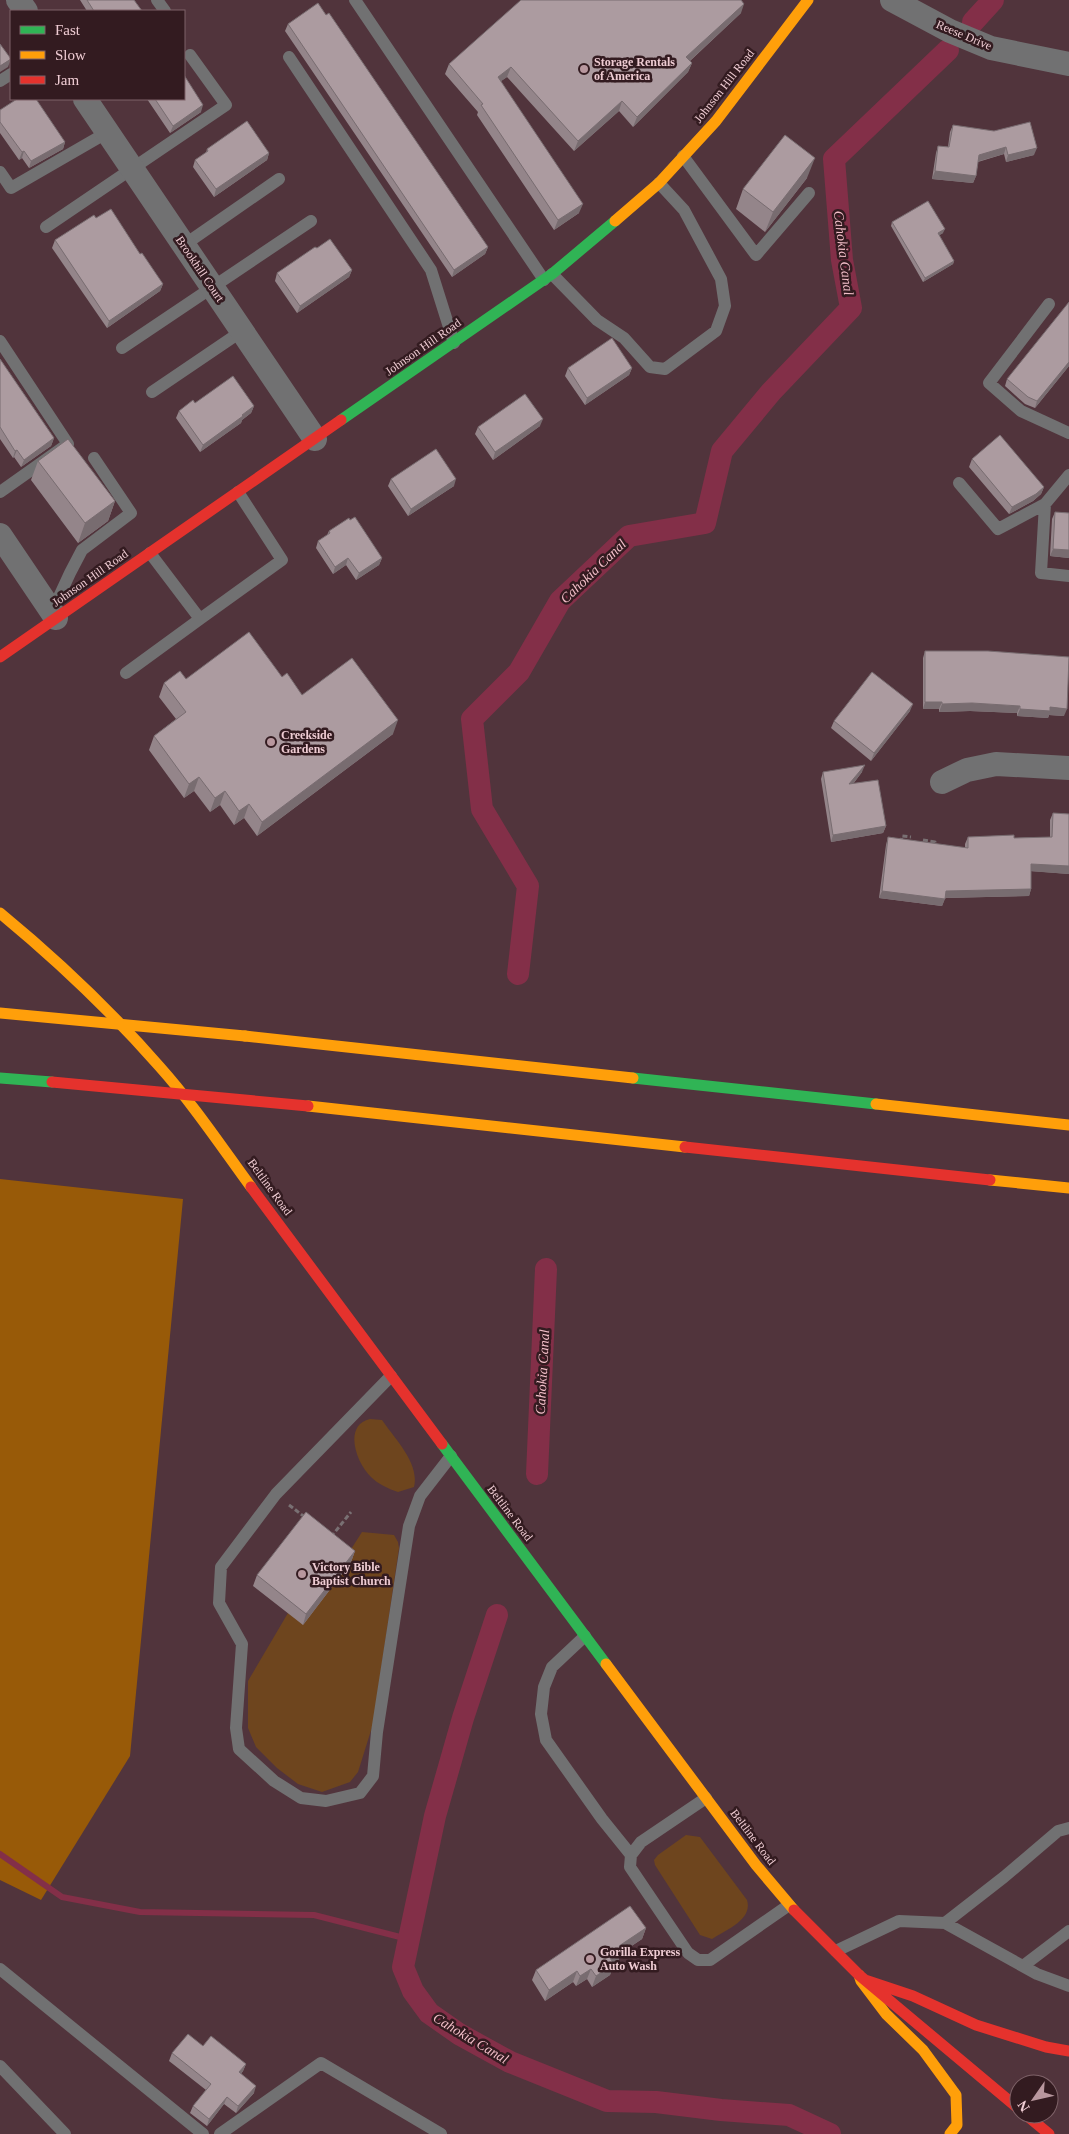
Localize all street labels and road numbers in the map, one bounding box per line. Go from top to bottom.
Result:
street label: Reese Drive [934,17,994,53]
street label: Johnson Hill Road [691,46,757,126]
street label: Brookhill Court [173,233,228,305]
street label: Johnson Hill Road [382,316,464,378]
street label: Johnson Hill Road [49,547,131,609]
street label: Beltline Road [245,1156,295,1218]
street label: Beltline Road [484,1482,536,1544]
street label: Beltline Road [727,1806,779,1868]

